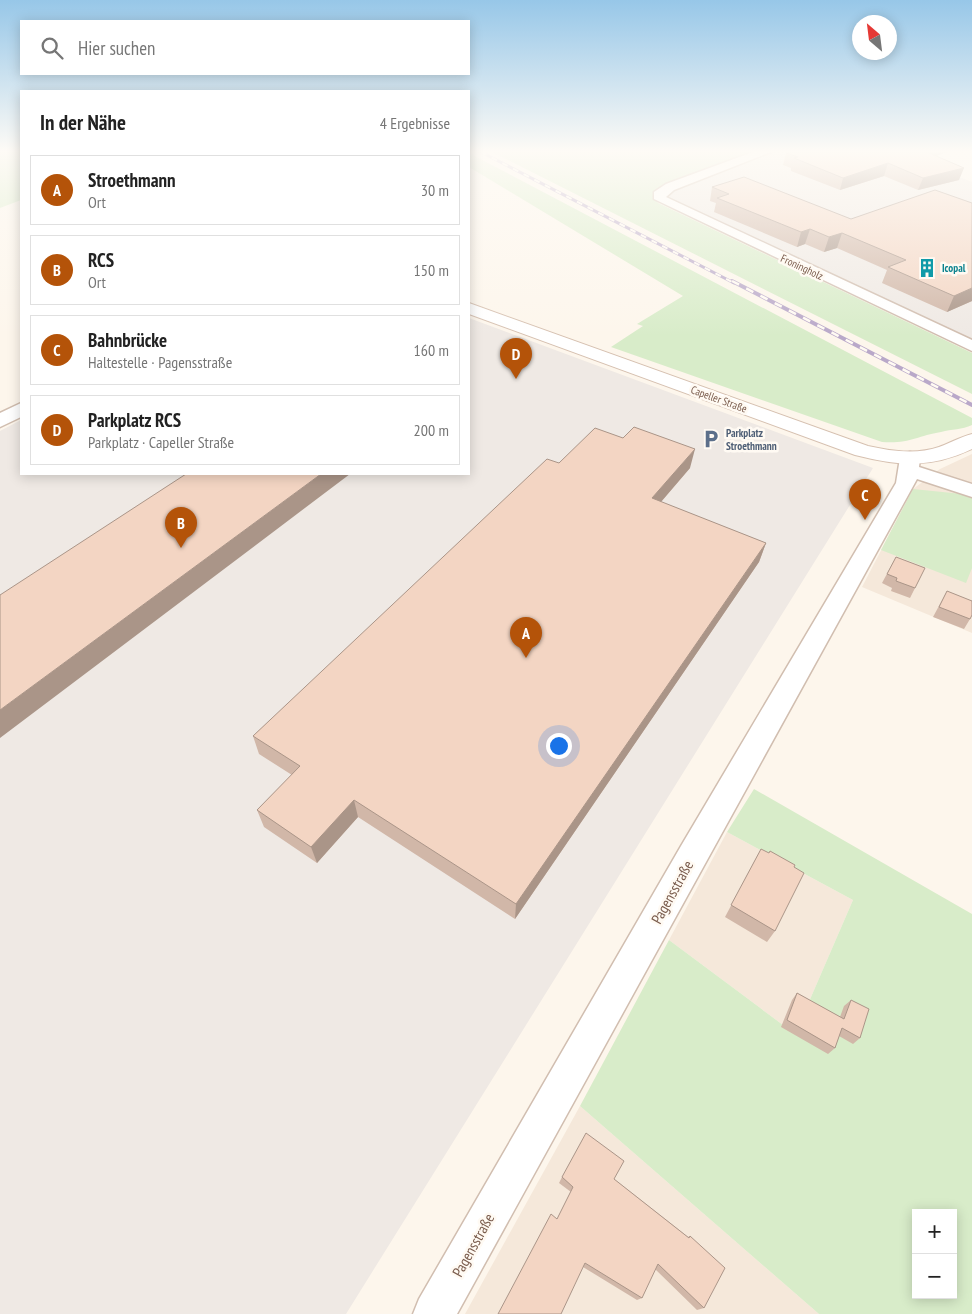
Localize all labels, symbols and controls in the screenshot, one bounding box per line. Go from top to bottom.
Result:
north arrow [852,15,897,60]
search box [20,20,470,75]
icon: search [38,34,66,62]
text: Hier suchen [78,36,155,60]
text: In der Nähe [40,109,126,136]
text: 4 Ergebnisse [380,113,450,133]
text: Stroethmann [88,168,176,192]
text: A [53,180,61,200]
text: 30 m [421,180,449,200]
text: Ort [88,192,106,212]
text: RCS [88,248,114,272]
street label: Froningholz [779,251,825,283]
building icon: Icopal [916,257,938,279]
text: B [53,260,61,280]
text: 150 m [414,260,449,280]
place label: Icopal [942,261,966,275]
text: Ort [88,272,106,292]
text: Bahnbrücke [88,328,167,352]
pin: D [500,338,532,379]
text: C [53,340,61,360]
text: 160 m [414,340,449,360]
text: Haltestelle · Pagensstraße [88,352,232,372]
street label: Capeller Straße [689,382,749,416]
text: Parkplatz RCS [88,408,181,432]
text: D [53,420,61,440]
text: 200 m [414,420,449,440]
place label: Parkplatz Stroethmann [726,426,777,453]
parking icon: Parkplatz Stroethmann [700,428,722,450]
text: Parkplatz · Capeller Straße [88,432,234,452]
pin: C [849,479,881,520]
pin: B [165,507,197,548]
pin: A [510,617,542,658]
your location [546,733,572,759]
street label: Pagensstraße [647,857,697,927]
map controls [912,1209,957,1299]
button: + [912,1209,957,1254]
street label: Pagensstraße [448,1210,498,1280]
button: − [912,1254,957,1299]

